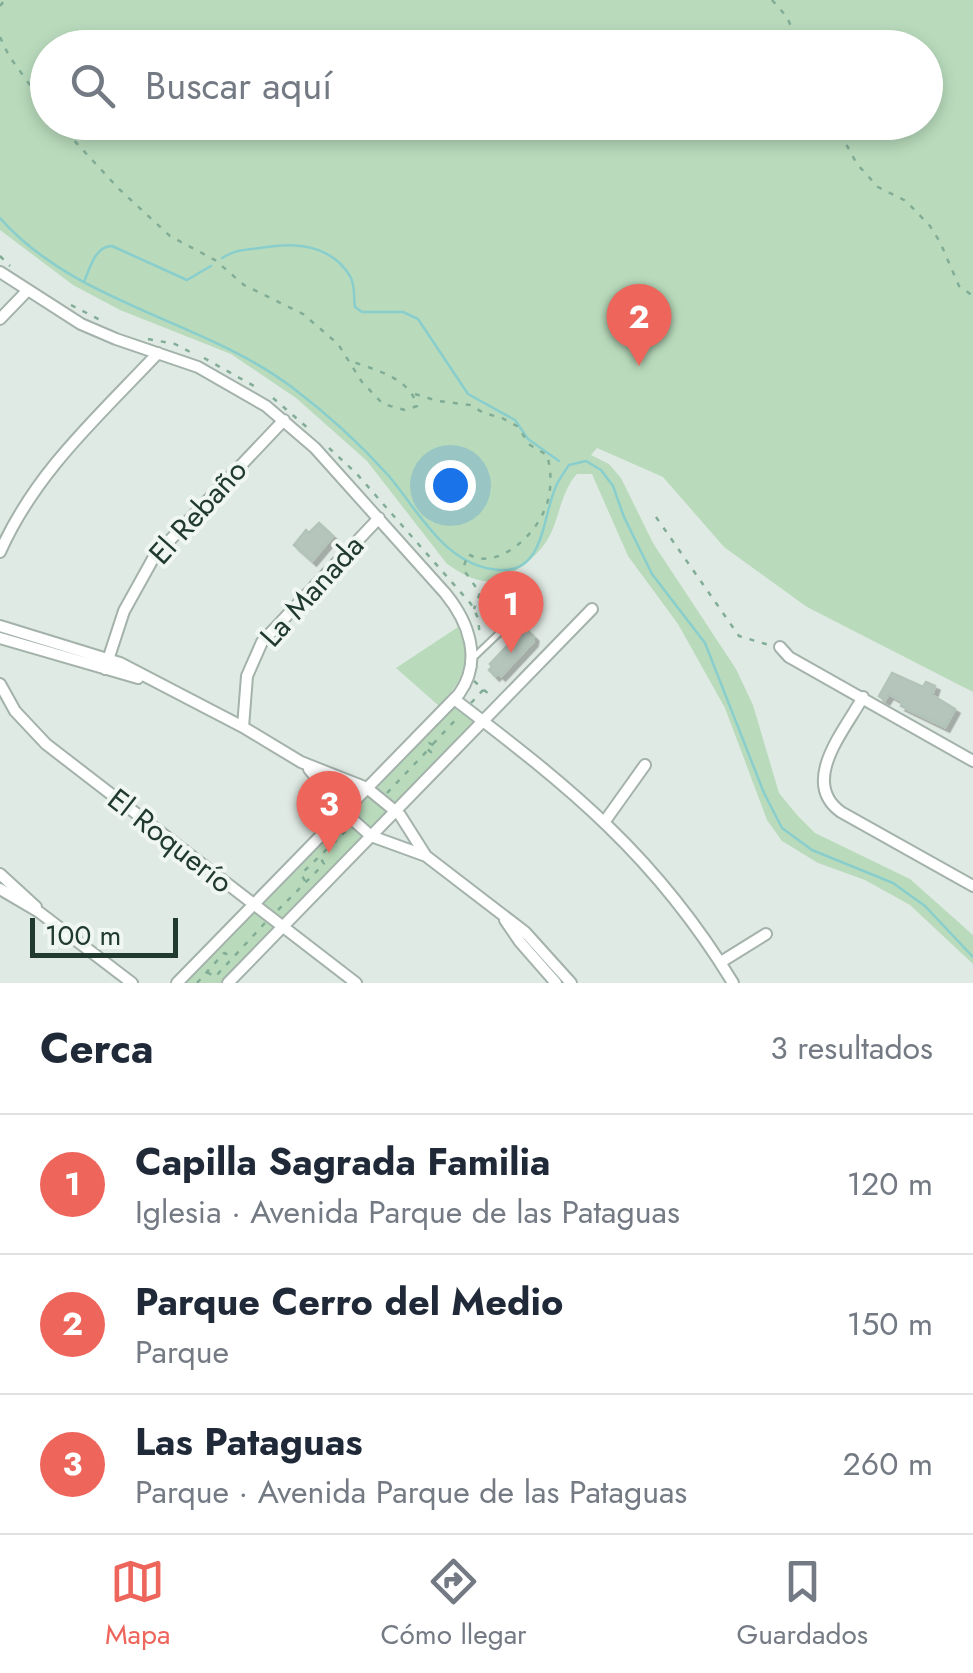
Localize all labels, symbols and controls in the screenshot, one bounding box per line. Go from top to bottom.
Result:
search box [30,30,943,140]
icon: search [65,58,120,113]
text: Buscar aquí [145,58,332,113]
pin: 2 [606,284,672,366]
street label: El Rebaño [139,450,257,574]
your location [425,460,476,511]
street label: La Manada [250,525,374,656]
pin: 1 [478,570,544,653]
pin: 3 [296,770,362,853]
street label: El Roquerío [99,778,242,903]
scale bar [30,913,178,958]
text: 100 m [45,915,121,956]
text: Cerca [40,1018,154,1079]
text: 3 resultados [770,1025,933,1071]
text: Capilla Sagrada Familia [135,1134,551,1189]
text: 1 [64,1161,81,1207]
text: 120 m [847,1161,933,1207]
text: Iglesia · Avenida Parque de las Pataguas [135,1189,680,1235]
text: Parque Cerro del Medio [135,1274,563,1329]
text: 2 [62,1301,83,1347]
text: 150 m [847,1301,933,1347]
text: Parque [135,1329,229,1375]
text: Las Pataguas [135,1414,363,1469]
text: 3 [63,1441,82,1487]
text: 260 m [843,1441,933,1487]
text: Parque · Avenida Parque de las Pataguas [135,1469,687,1515]
tab: Mapa [105,1554,171,1655]
tab: Cómo llegar [380,1554,527,1655]
tab: Guardados [737,1554,868,1655]

